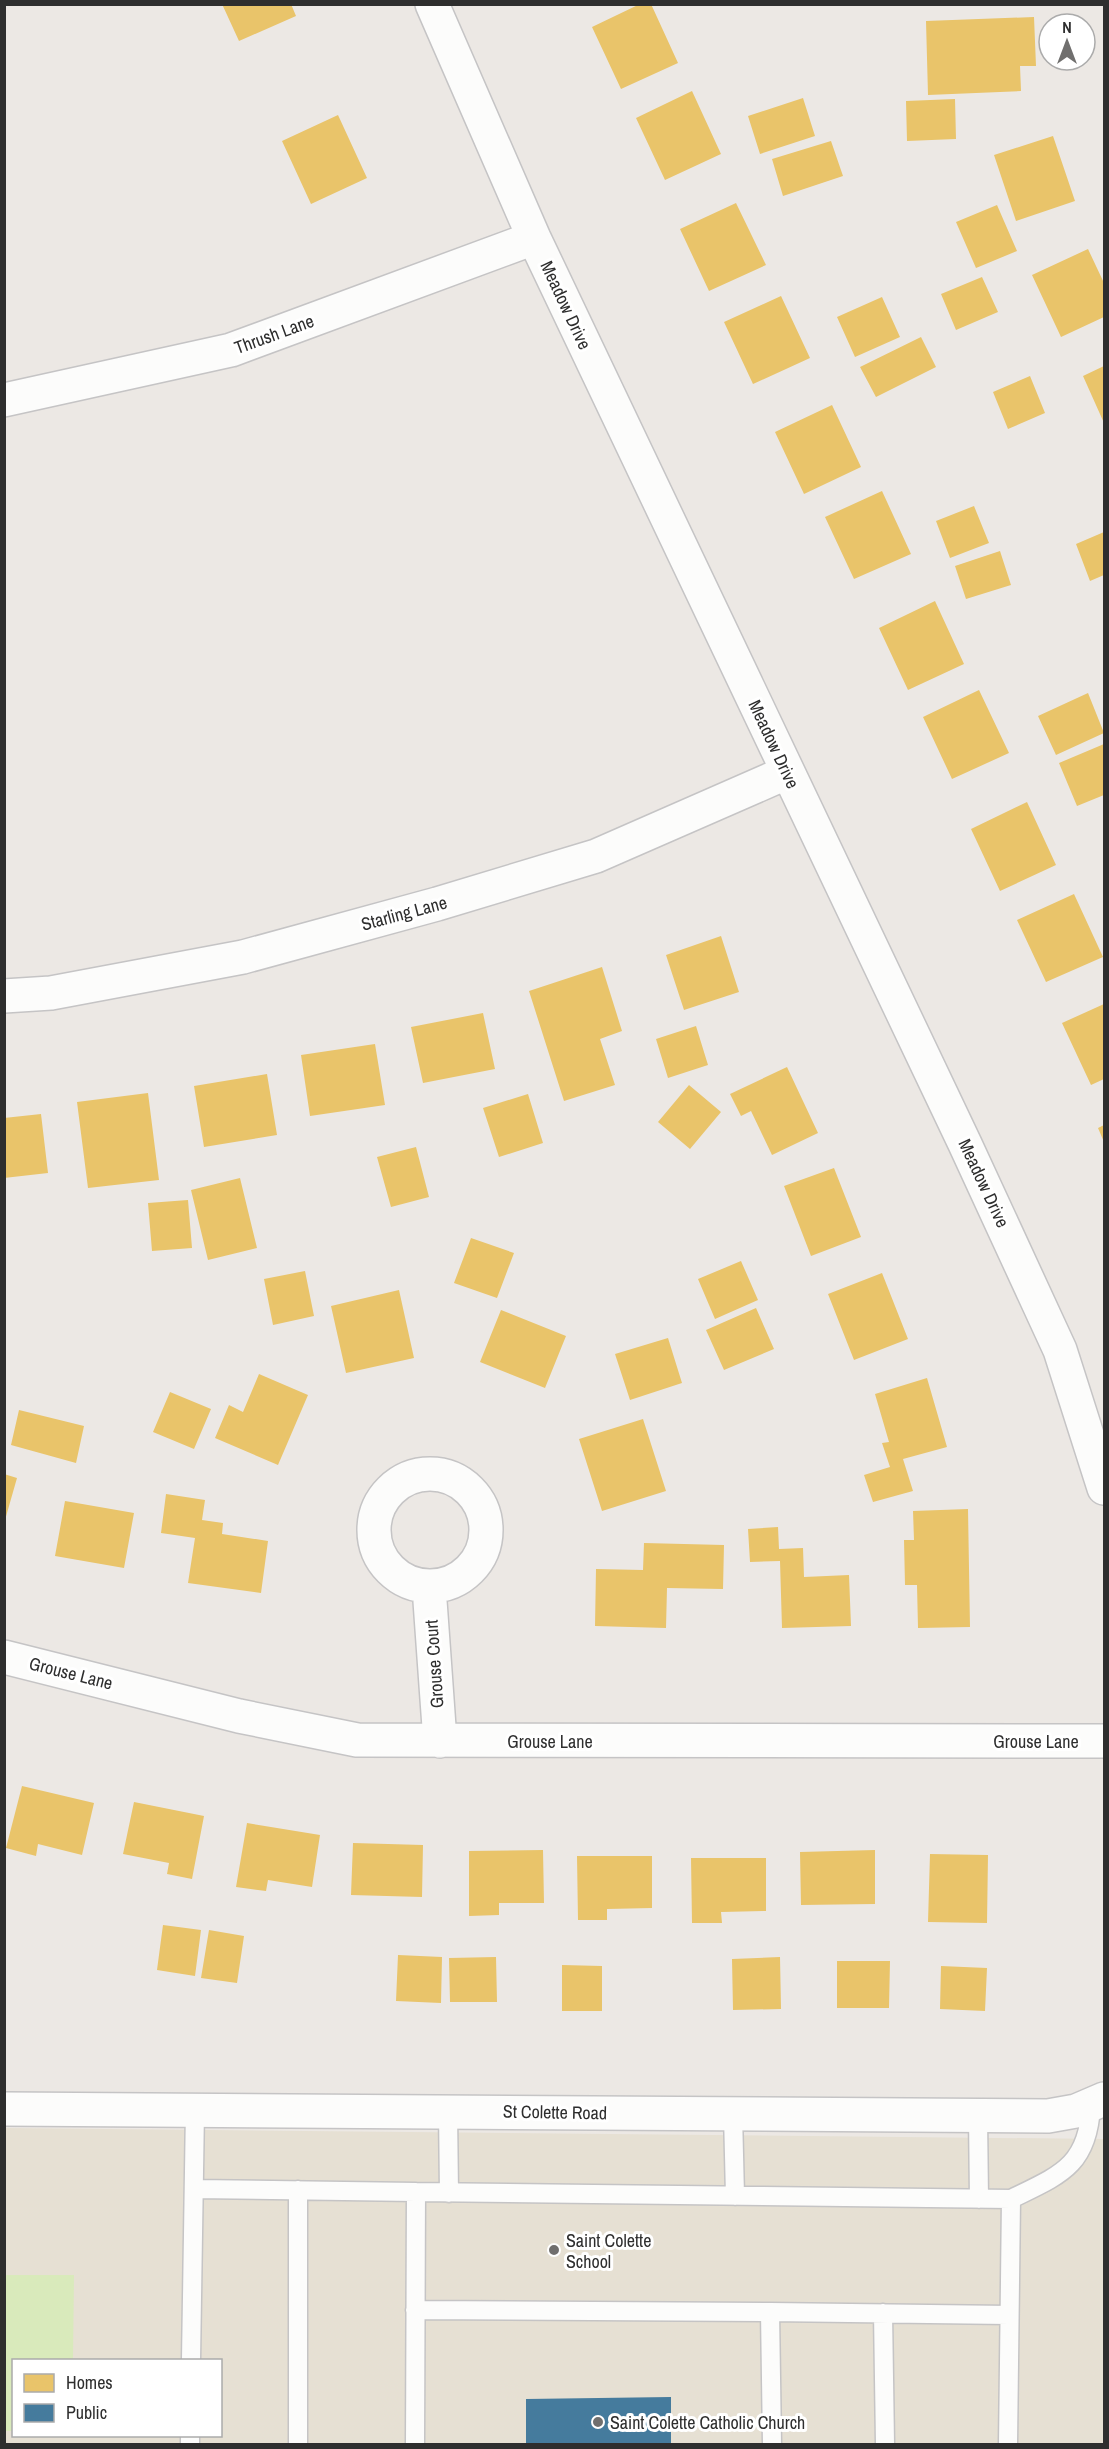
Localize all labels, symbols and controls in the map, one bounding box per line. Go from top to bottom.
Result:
north arrow [1037,12,1097,72]
text: N [1062,16,1072,38]
street label: Meadow Drive [535,257,597,353]
street label: Thrush Lane [231,308,317,360]
street label: Meadow Drive [743,696,805,792]
street label: Starling Lane [358,890,450,936]
street label: Meadow Drive [953,1135,1015,1231]
street label: Grouse Court [418,1619,450,1709]
street label: Grouse Lane [27,1651,115,1695]
street label: Grouse Lane [507,1729,593,1754]
street label: Grouse Lane [993,1729,1079,1754]
street label: St Colette Road [503,2099,607,2125]
place label: Saint Colette School [566,2228,651,2274]
marker: Saint Colette School [547,2243,561,2257]
legend [12,2359,222,2437]
text: Homes [66,2370,113,2395]
text: Public [66,2400,107,2425]
place label: Saint Colette Catholic Church [610,2410,805,2435]
marker: Saint Colette Catholic Church [591,2415,605,2429]

